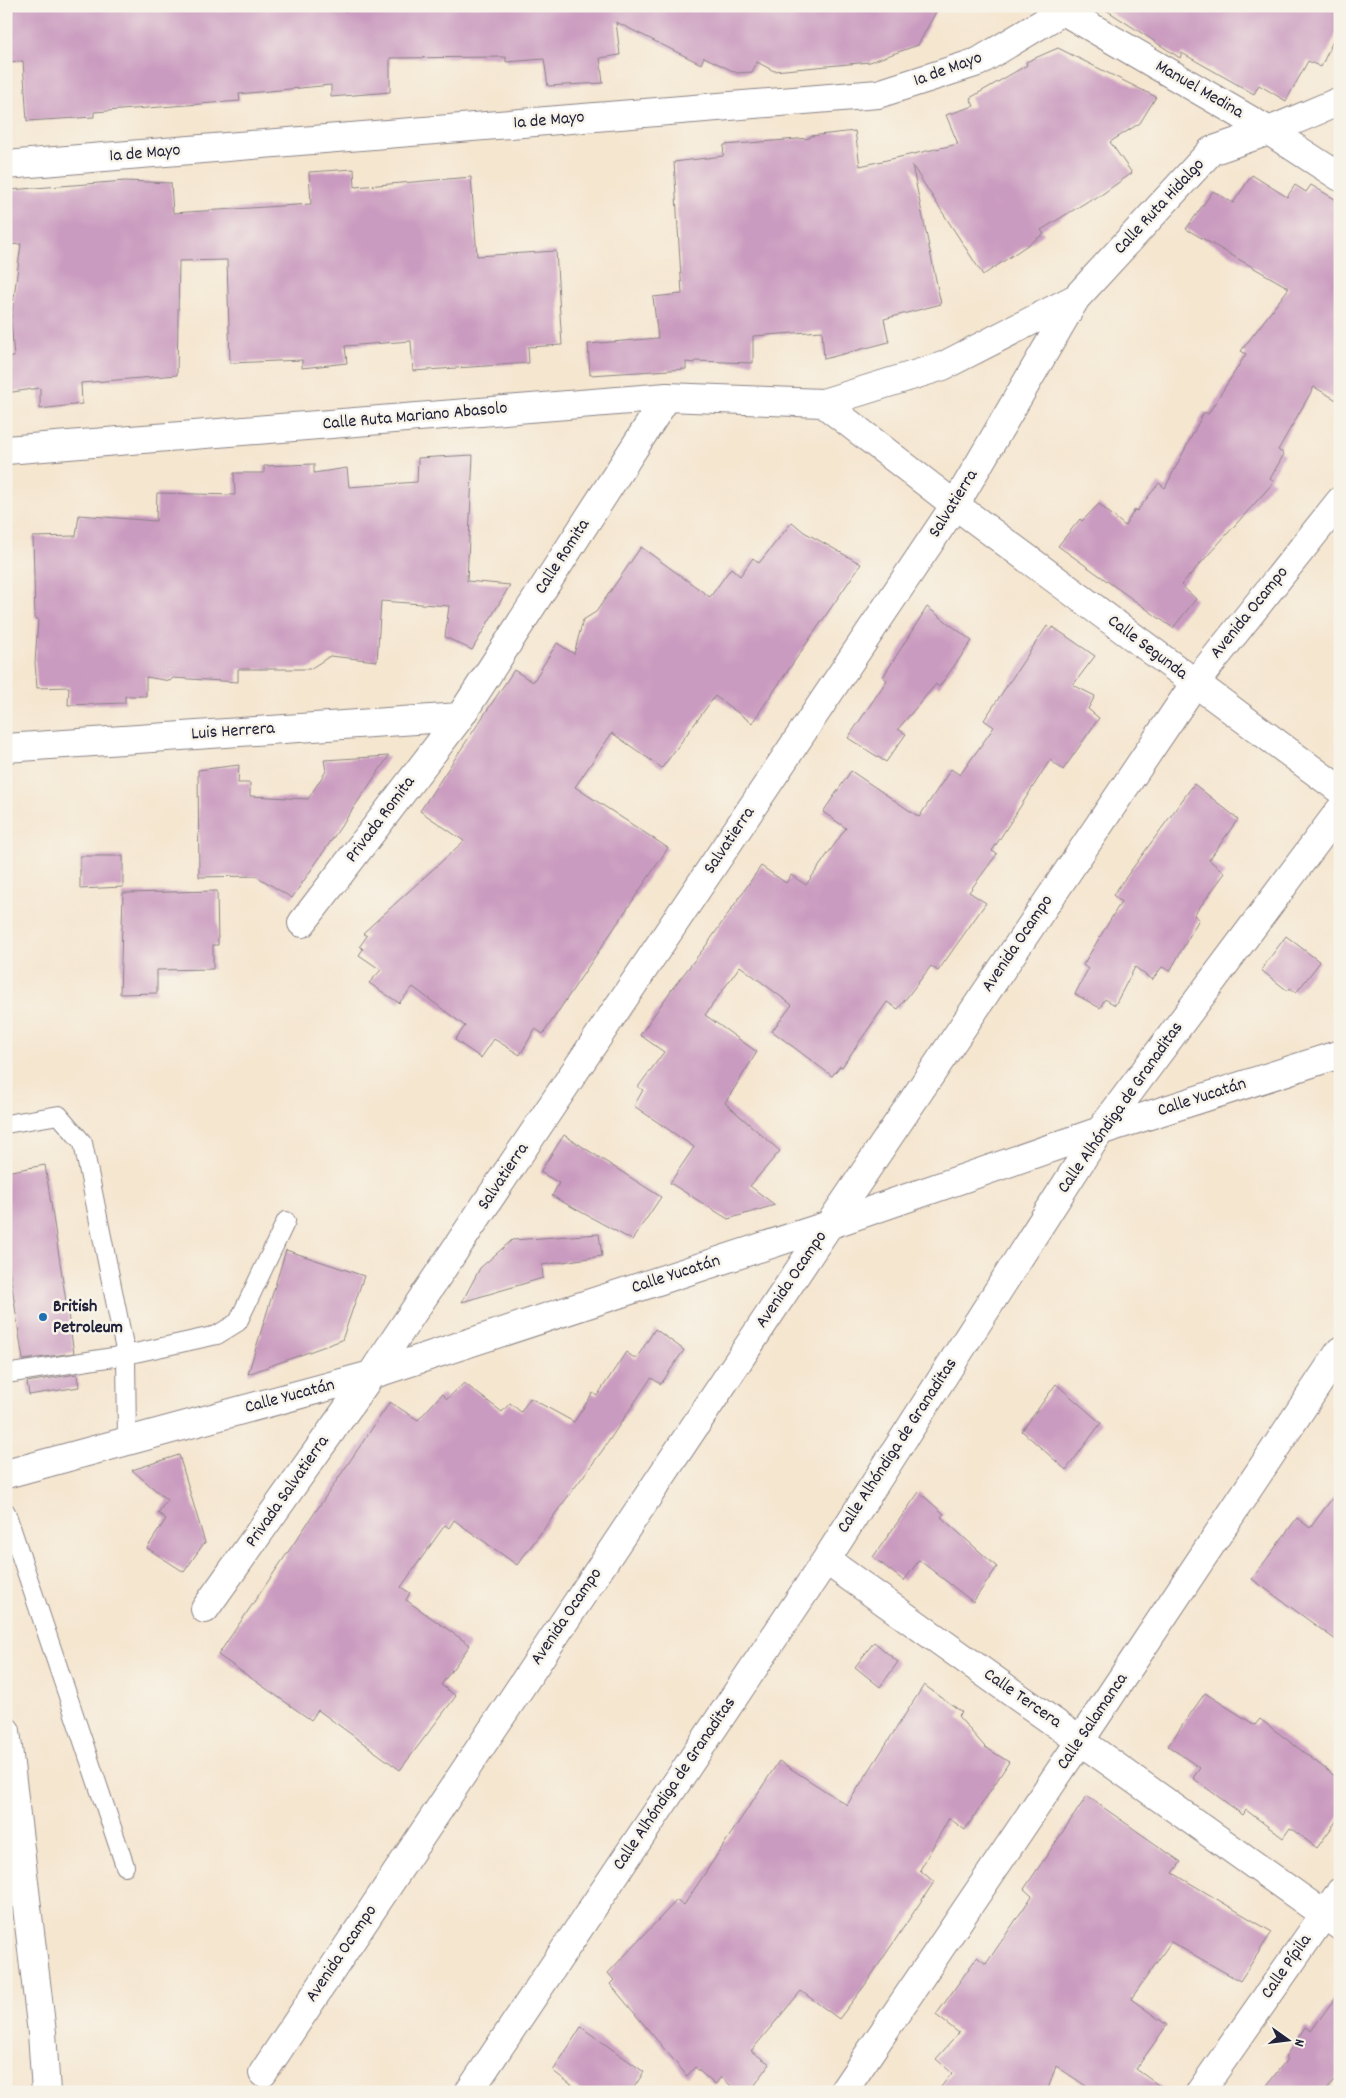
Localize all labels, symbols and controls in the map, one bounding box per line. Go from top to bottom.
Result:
street label: 1a de Mayo [910,46,986,94]
street label: Manuel Medina [1150,55,1248,126]
street label: 1a de Mayo [512,105,586,137]
street label: 1a de Mayo [108,138,182,170]
street label: Calle Ruta Hidalgo [1109,153,1211,261]
street label: Calle Ruta Mariano Abasolo [322,396,508,438]
street label: Salvatierra [923,465,985,543]
street label: Calle Romita [529,514,597,600]
street label: Avenida Ocampo [1205,561,1295,665]
street label: Calle Segunda [1102,610,1193,687]
street label: Luis Herrera [190,717,276,747]
street label: Privada Romita [340,771,422,869]
street label: Salvatierra [698,802,762,880]
street label: Avenida Ocampo [976,890,1060,998]
street label: Calle Alhóndiga de Granaditas [1052,1017,1190,1199]
street label: Calle Yucatán [1154,1072,1250,1124]
street label: Salvatierra [472,1138,536,1216]
street label: Avenida Ocampo [750,1226,834,1334]
street label: Calle Yucatán [628,1249,724,1301]
place label: British Petroleum [53,1295,123,1341]
marker: British Petroleum [37,1311,49,1323]
street label: Calle Alhóndiga de Granaditas [832,1353,964,1539]
street label: Calle Yucatán [242,1373,338,1421]
street label: Privada Salvatierra [240,1431,336,1553]
street label: Avenida Ocampo [525,1563,609,1671]
street label: Calle Tercera [978,1663,1066,1735]
street label: Calle Salamanca [1051,1668,1135,1775]
street label: Calle Alhóndiga de Granaditas [607,1692,743,1876]
street label: Avenida Ocampo [300,1900,384,2008]
street label: Calle Pípila [1256,1929,1319,2004]
north arrow [1264,2016,1314,2066]
text: N [1288,2037,1309,2049]

